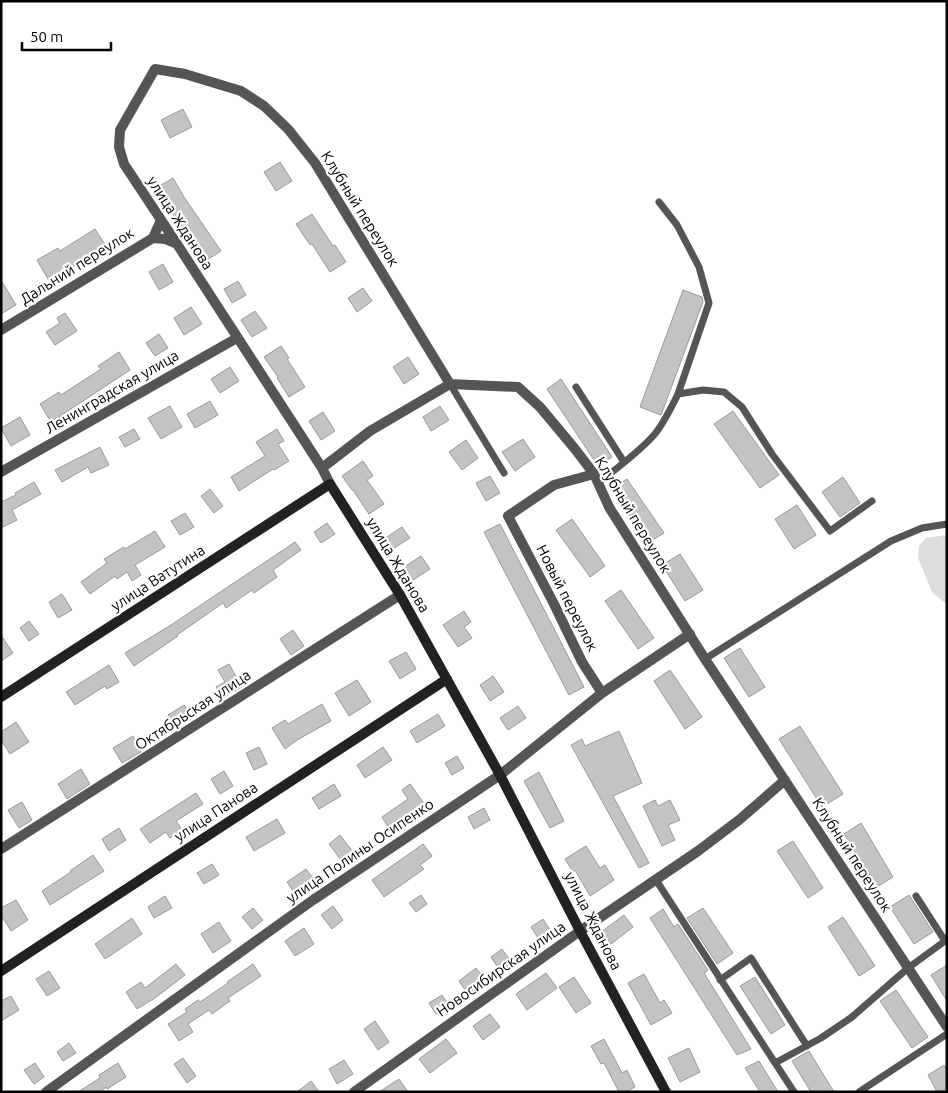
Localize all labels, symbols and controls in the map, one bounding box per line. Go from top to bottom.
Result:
scale bar [22,20,111,52]
text: 50 m [30,28,63,45]
street label: Клубный переулок [318,148,403,270]
street label: улица Жданова [144,173,217,273]
street label: Дальний переулок [17,224,137,307]
street label: Ленинградская улица [42,346,182,437]
street label: Клубный переулок [592,453,675,576]
street label: улица Жданова [363,514,433,615]
street label: улица Ватутина [108,541,208,614]
street label: Новый переулок [533,542,602,654]
street label: Октябрьская улица [132,666,254,753]
street label: улица Панова [171,778,261,845]
street label: Клубный переулок [809,794,896,915]
street label: улица Полины Осипенко [283,795,437,906]
street label: улица Жданова [561,869,625,973]
street label: Новосибирская улица [433,918,568,1020]

